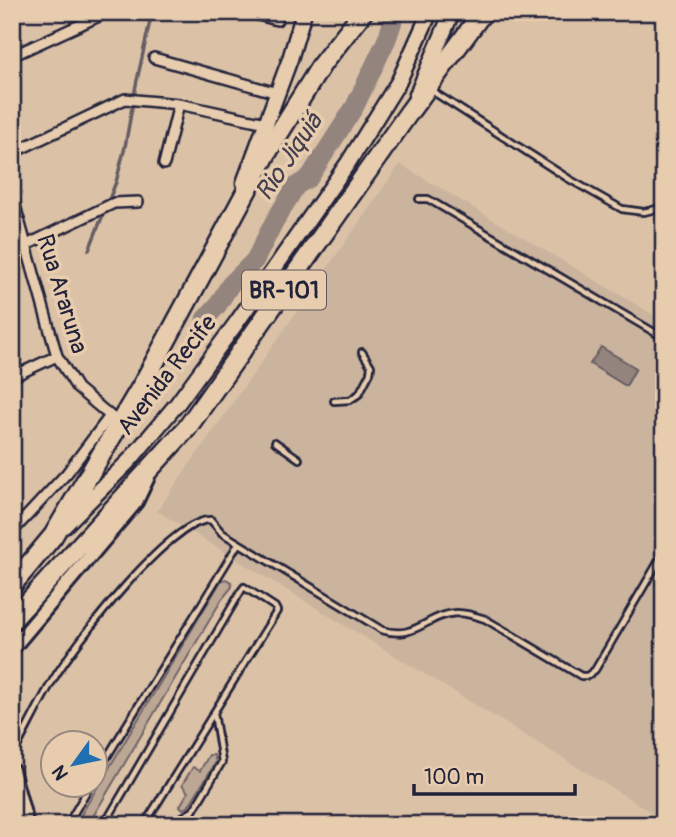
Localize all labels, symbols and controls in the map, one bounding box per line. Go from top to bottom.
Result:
water label: Rio Jiquiá [248,106,331,207]
street label: Rua Araruna [30,231,94,357]
road number: BR-101 [242,270,326,310]
street label: Avenida Recife [111,309,223,441]
north arrow [38,728,108,798]
scale bar [414,753,574,797]
text: N [47,761,74,785]
text: 100 m [424,764,484,791]

